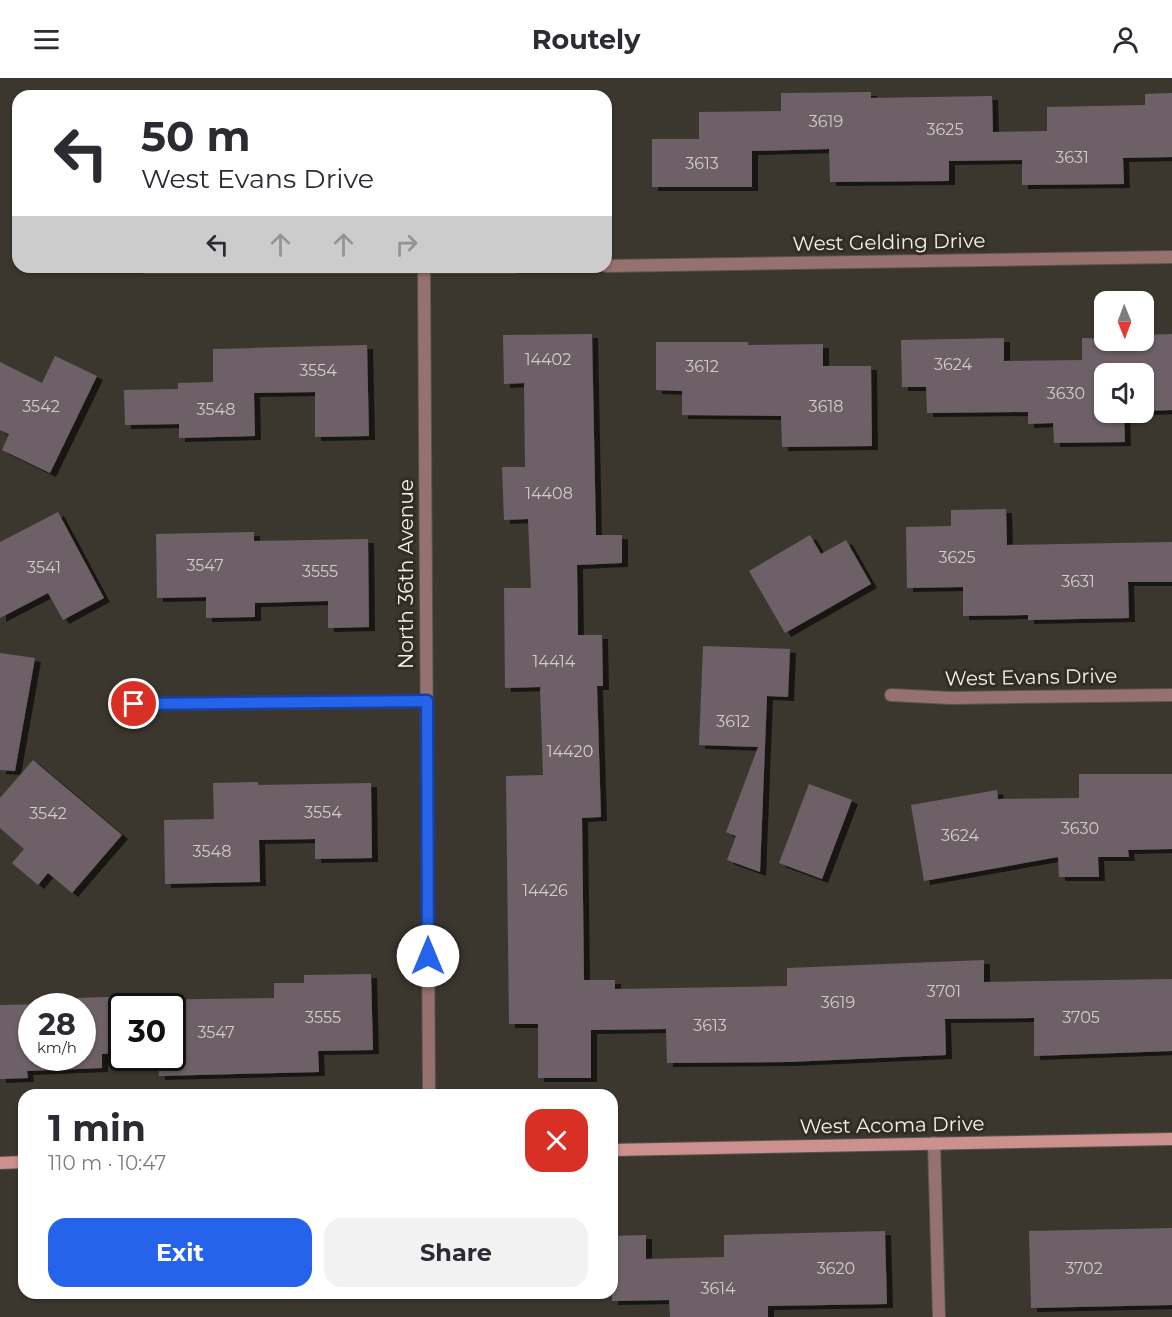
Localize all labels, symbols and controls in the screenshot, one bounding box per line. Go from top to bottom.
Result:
icon: menu [30,23,63,56]
text: Routely [532,23,640,56]
icon: person [1109,23,1142,56]
text: 50 m [141,110,250,162]
house number: 3619 [809,112,843,131]
icon: left [42,114,120,192]
house number: 3625 [927,120,963,139]
house number: 3631 [1055,148,1089,167]
house number: 3613 [685,154,719,173]
text: West Evans Drive [141,162,374,195]
icon: left [201,228,234,261]
icon: ahead [264,228,297,261]
icon: ahead [327,228,360,261]
icon: right [390,228,423,261]
street label: West Gelding Drive [792,228,986,256]
north arrow [1094,291,1154,351]
map controls [1094,291,1154,423]
house number: 14402 [525,350,571,369]
house number: 3624 [934,355,972,374]
house number: 3612 [685,357,719,376]
house number: 3554 [299,361,337,380]
button: sound [1094,363,1154,423]
house number: 3630 [1047,384,1085,403]
house number: 3542 [22,397,60,416]
house number: 3618 [809,397,843,416]
house number: 3548 [197,400,235,419]
street label: North 36th Avenue [394,479,418,669]
house number: 14408 [525,484,573,503]
house number: 3625 [939,548,975,567]
house number: 3547 [186,556,224,575]
house number: 3541 [27,558,61,577]
house number: 3555 [302,562,338,581]
house number: 3631 [1061,572,1095,591]
house number: 14414 [533,652,576,671]
street label: West Evans Drive [944,663,1118,691]
pin [108,678,159,729]
icon: arrive [117,687,150,720]
house number: 3612 [716,712,750,731]
house number: 14420 [547,742,593,761]
house number: 3554 [304,803,342,822]
house number: 3542 [29,804,67,823]
house number: 3630 [1061,819,1099,838]
house number: 3624 [941,826,979,845]
house number: 3548 [193,842,231,861]
house number: 14426 [522,881,568,900]
position arrow [396,924,460,988]
house number: 3701 [927,982,961,1001]
speed limit sign: 30 [108,993,186,1071]
house number: 3619 [821,993,855,1012]
text: 28 [38,1006,76,1043]
house number: 3555 [305,1008,341,1027]
house number: 3705 [1062,1008,1100,1027]
house number: 3613 [693,1016,727,1035]
house number: 3547 [197,1023,235,1042]
text: km/h [37,1038,77,1057]
text: 1 min [48,1106,146,1150]
button: close [525,1109,588,1172]
street label: West Acoma Drive [799,1111,985,1139]
text: 110 m · 10:47 [48,1151,166,1175]
button: Exit [48,1218,312,1287]
button: Share [324,1218,588,1287]
house number: 3620 [817,1259,855,1278]
house number: 3702 [1065,1259,1103,1278]
house number: 3614 [700,1279,736,1298]

